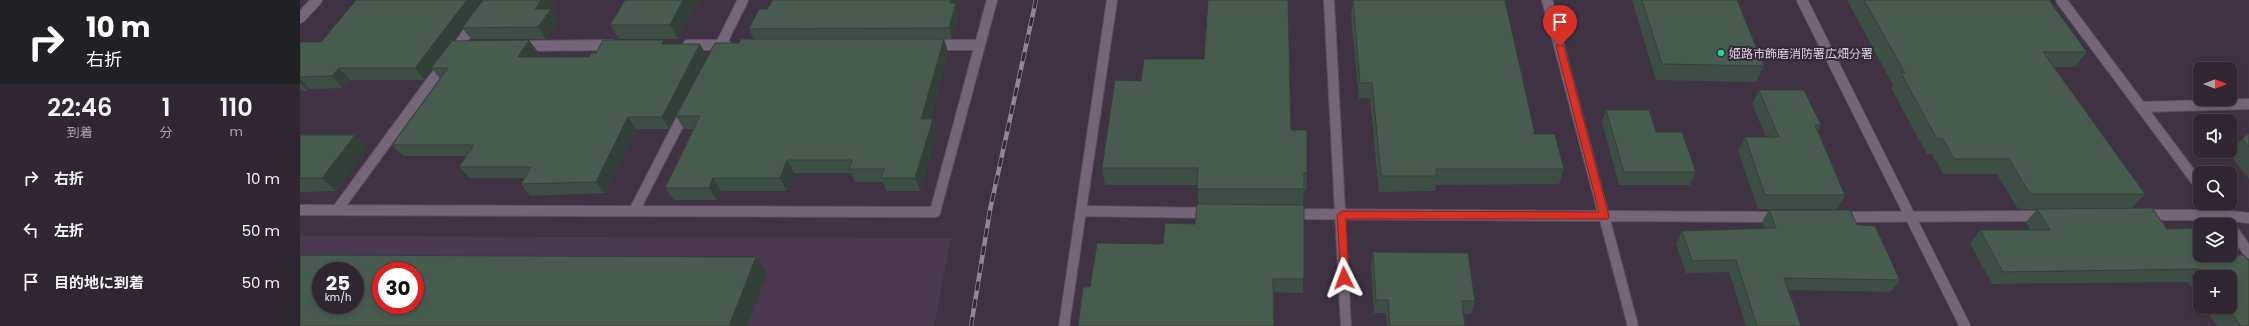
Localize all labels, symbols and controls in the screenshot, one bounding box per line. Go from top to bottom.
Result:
pin [1543,5,1577,46]
text: 10 m [86,8,150,47]
icon: arrive [1549,11,1571,33]
icon: right [20,16,72,68]
place label: 姫路市飾磨消防署広畑分署 [1729,45,1873,62]
text: 右折 [86,47,122,72]
marker: 姫路市飾磨消防署広畑分署 [1716,48,1726,58]
north arrow [2193,62,2237,106]
map controls [2193,62,2237,314]
text: 22:46 [47,91,112,124]
text: 1 [162,91,170,124]
text: 110 [220,91,253,124]
button: sound [2193,114,2237,158]
text: m [230,122,243,141]
text: 到着 [67,123,93,142]
text: 分 [160,123,173,142]
button: search [2193,166,2237,210]
icon: right [20,167,42,189]
text: 右折 [54,168,84,189]
text: 10 m [246,168,280,189]
button: layers [2193,218,2237,262]
icon: left [20,219,42,241]
text: 左折 [54,220,84,241]
text: 50 m [242,220,280,241]
position arrow [1323,257,1365,299]
speed limit sign: 30 [372,262,424,314]
text: 25 [326,269,350,297]
button: + [2193,270,2237,314]
icon: arrive [20,271,42,293]
text: 目的地に到着 [54,272,144,293]
text: 50 m [242,272,280,293]
text: km/h [325,290,351,305]

